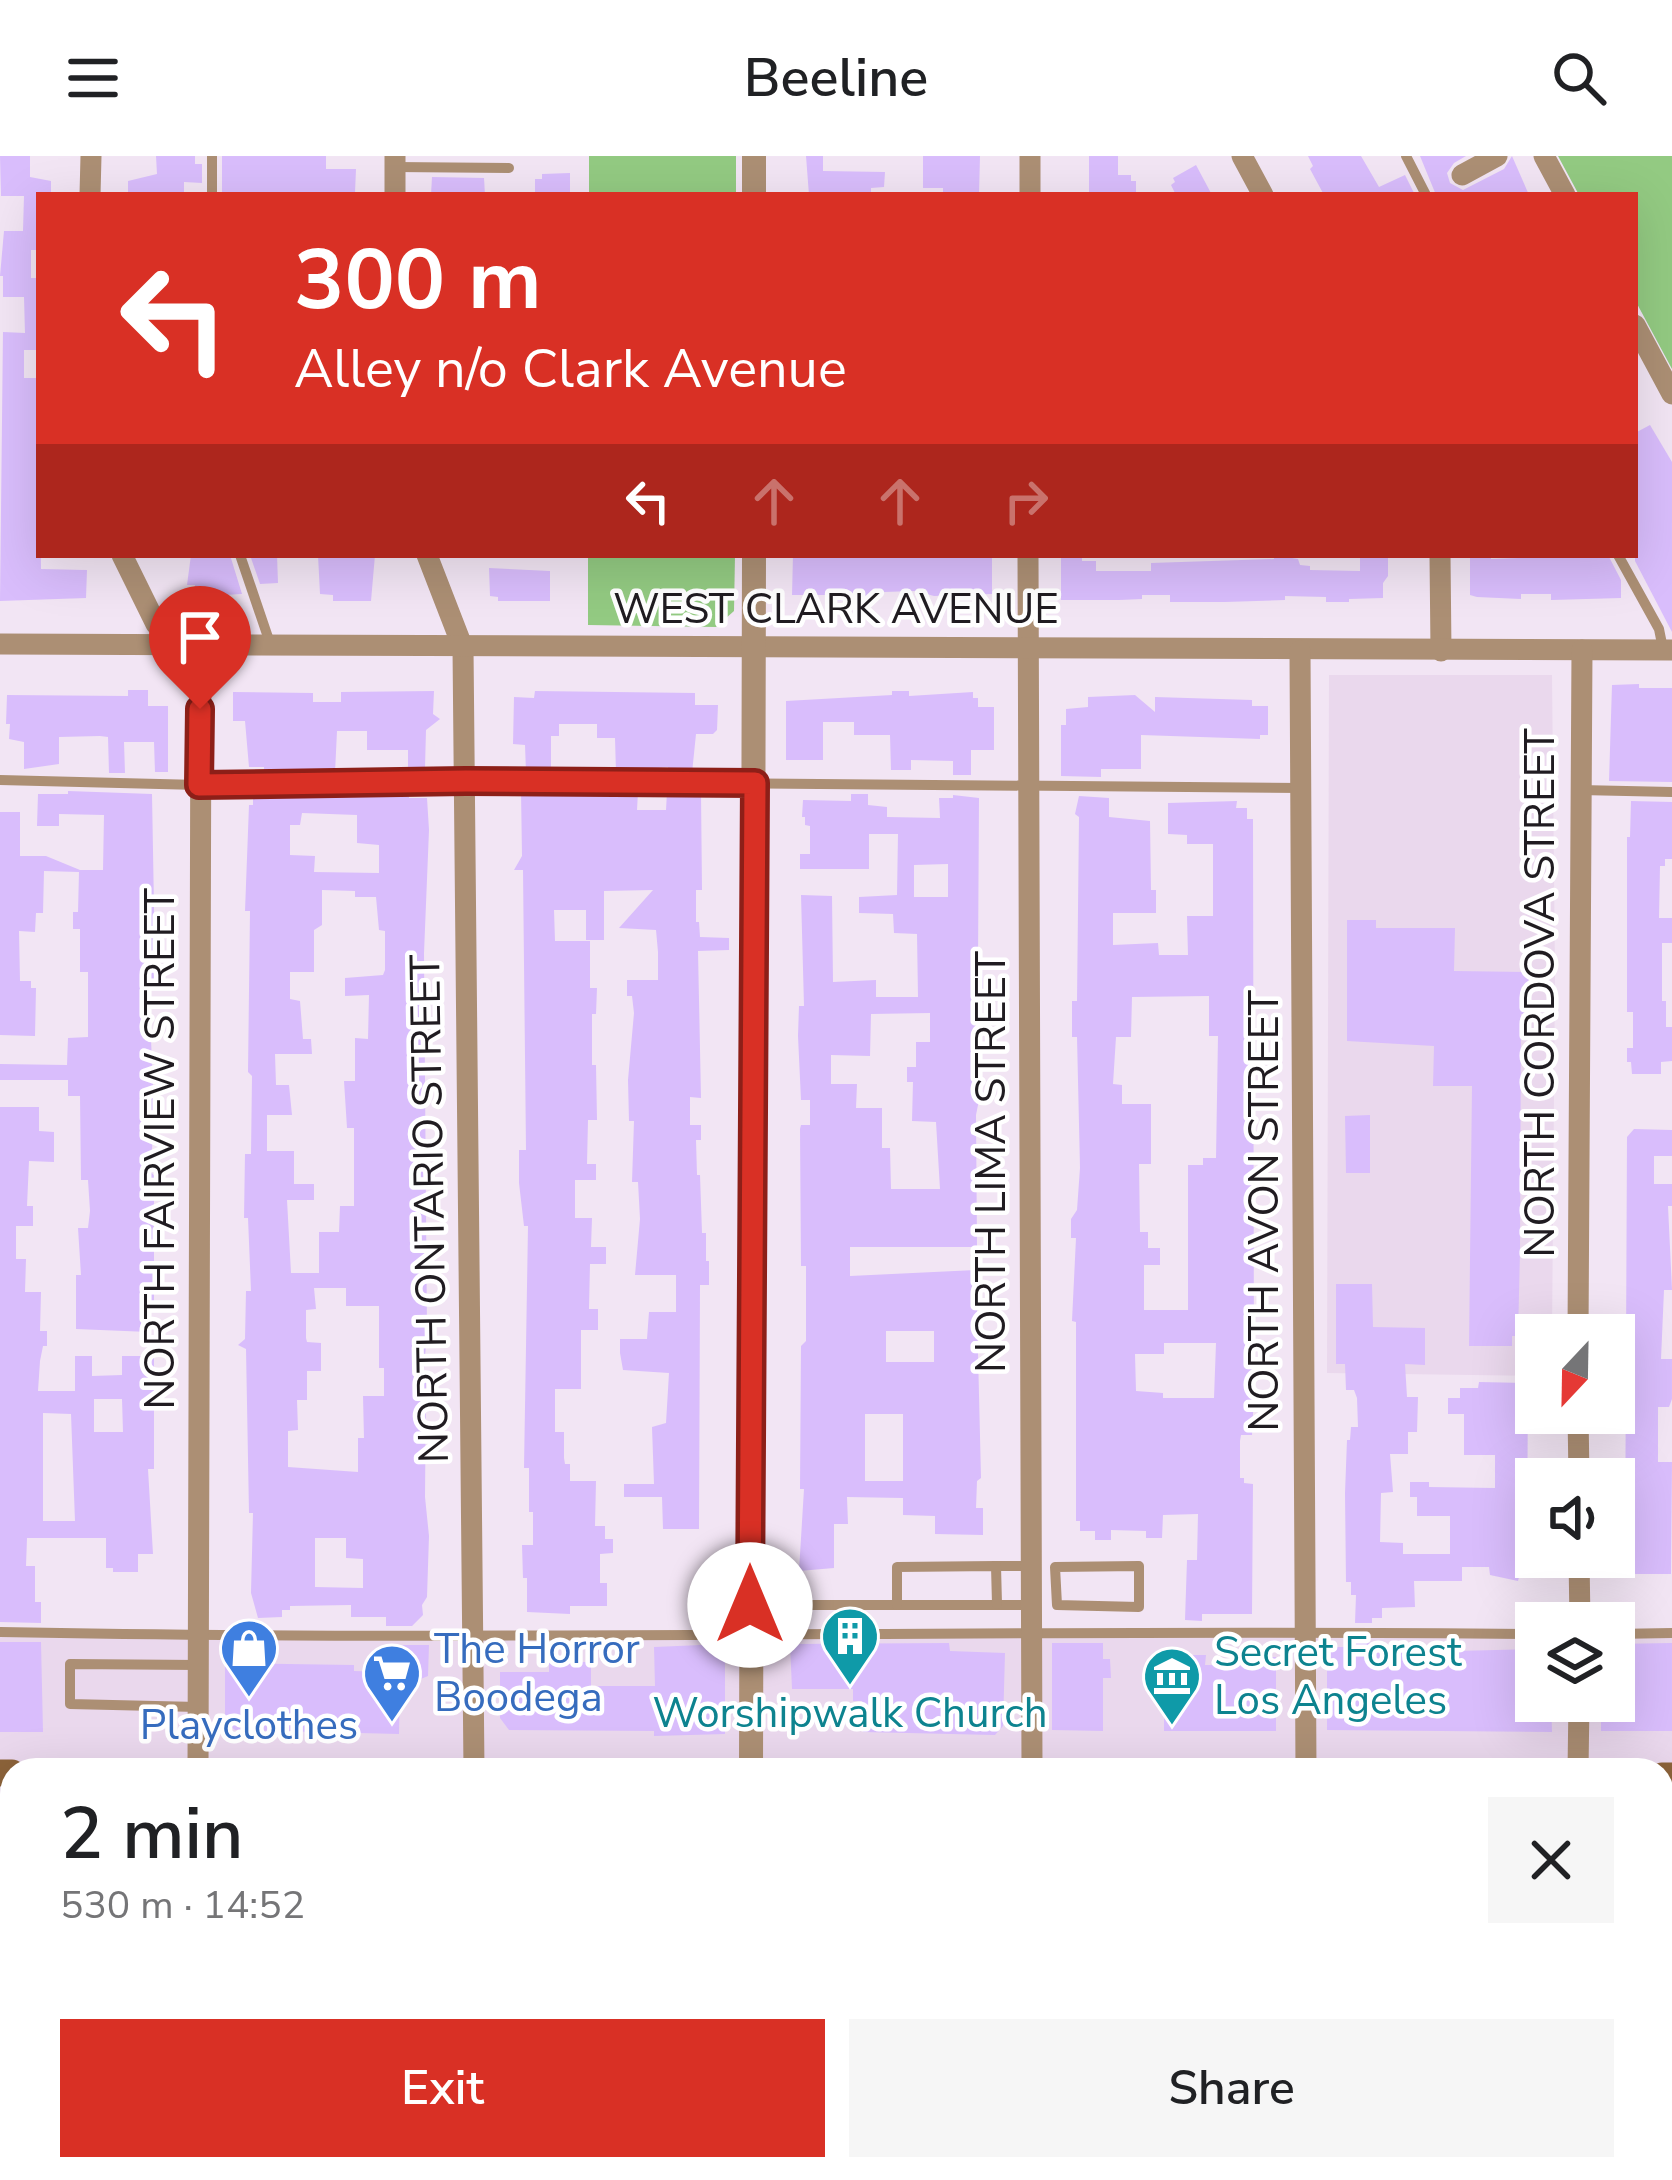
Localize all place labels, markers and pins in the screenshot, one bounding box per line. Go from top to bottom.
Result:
pin [149,586,251,709]
building icon: Worshipwalk Church [819,1605,881,1687]
shop icon: Playclothes [218,1617,280,1699]
place label: The Horror Boodega [434,1621,640,1726]
place label: Secret Forest Los Angeles [1214,1624,1462,1729]
supermarket icon: The Horror Boodega [361,1642,423,1724]
museum icon: Secret Forest Los Angeles [1141,1645,1203,1727]
place label: Worshipwalk Church [652,1685,1048,1742]
place label: Playclothes [140,1697,358,1754]

